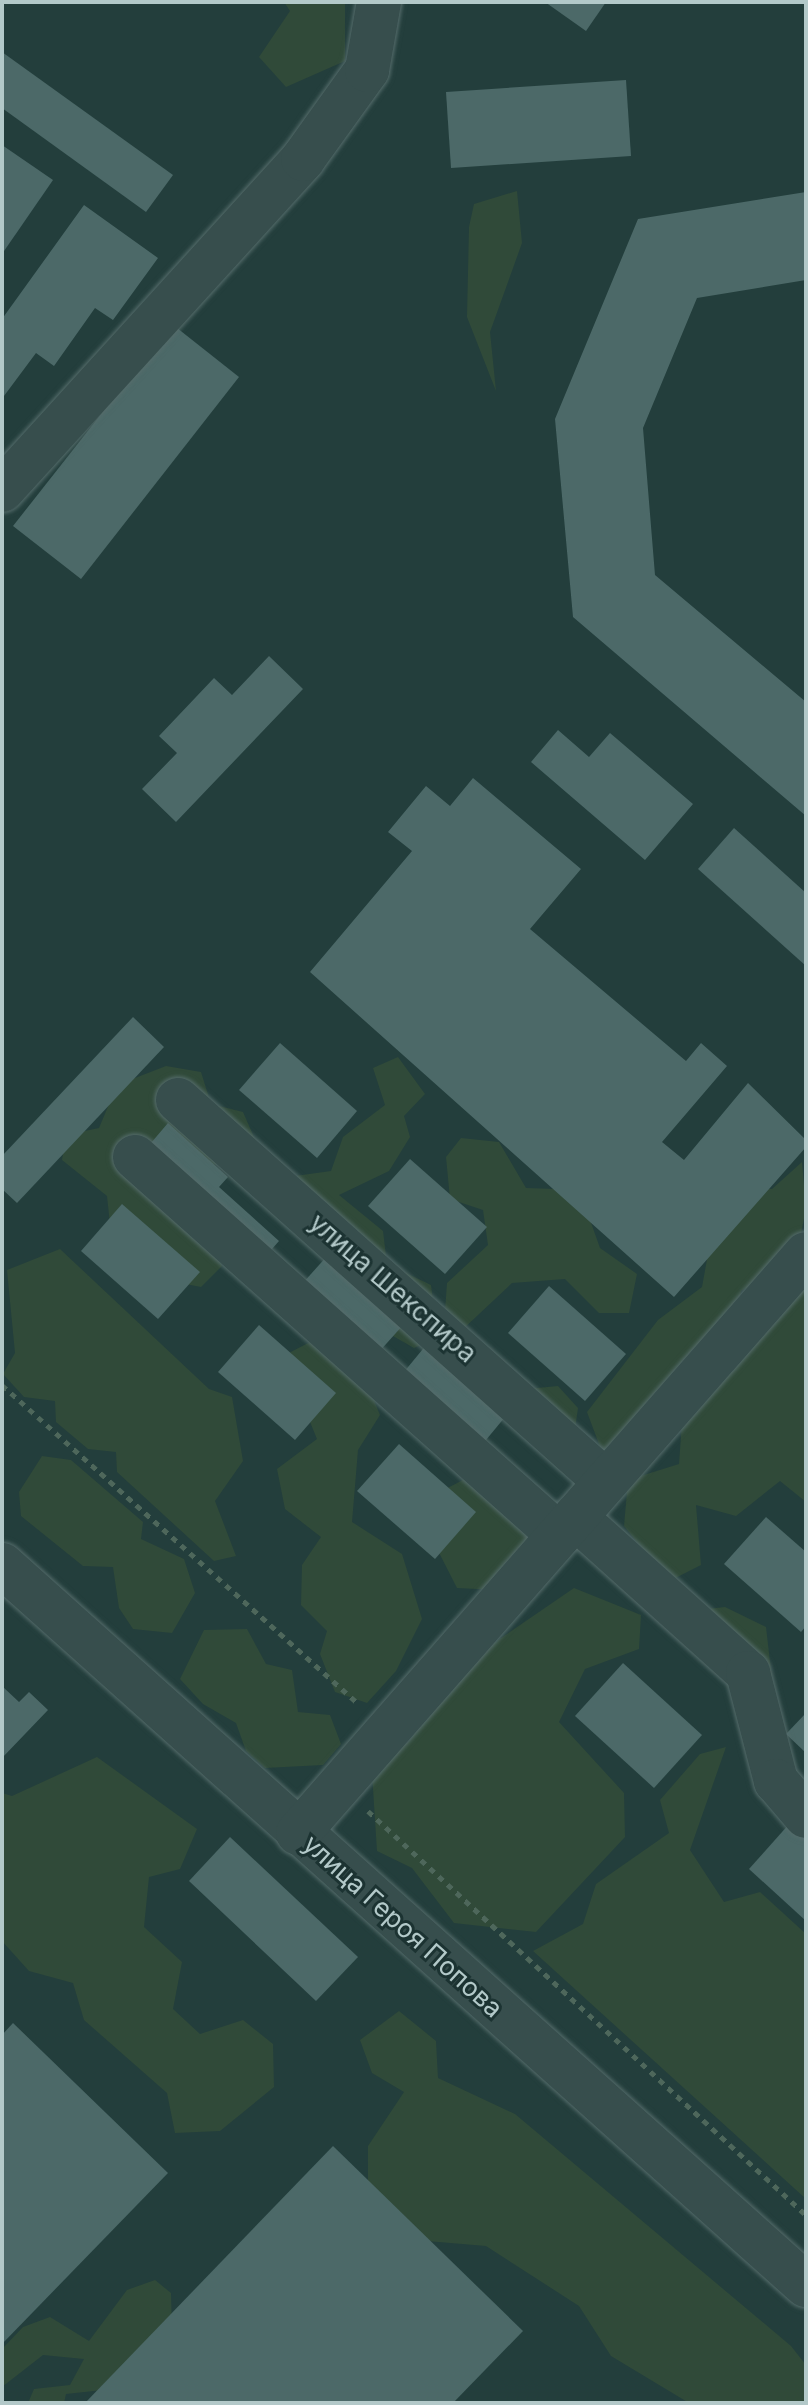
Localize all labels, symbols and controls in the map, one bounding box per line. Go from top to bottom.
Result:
street label: улица Шекспира [303,1207,483,1369]
street label: улица Героя Попова [297,1828,509,2024]

